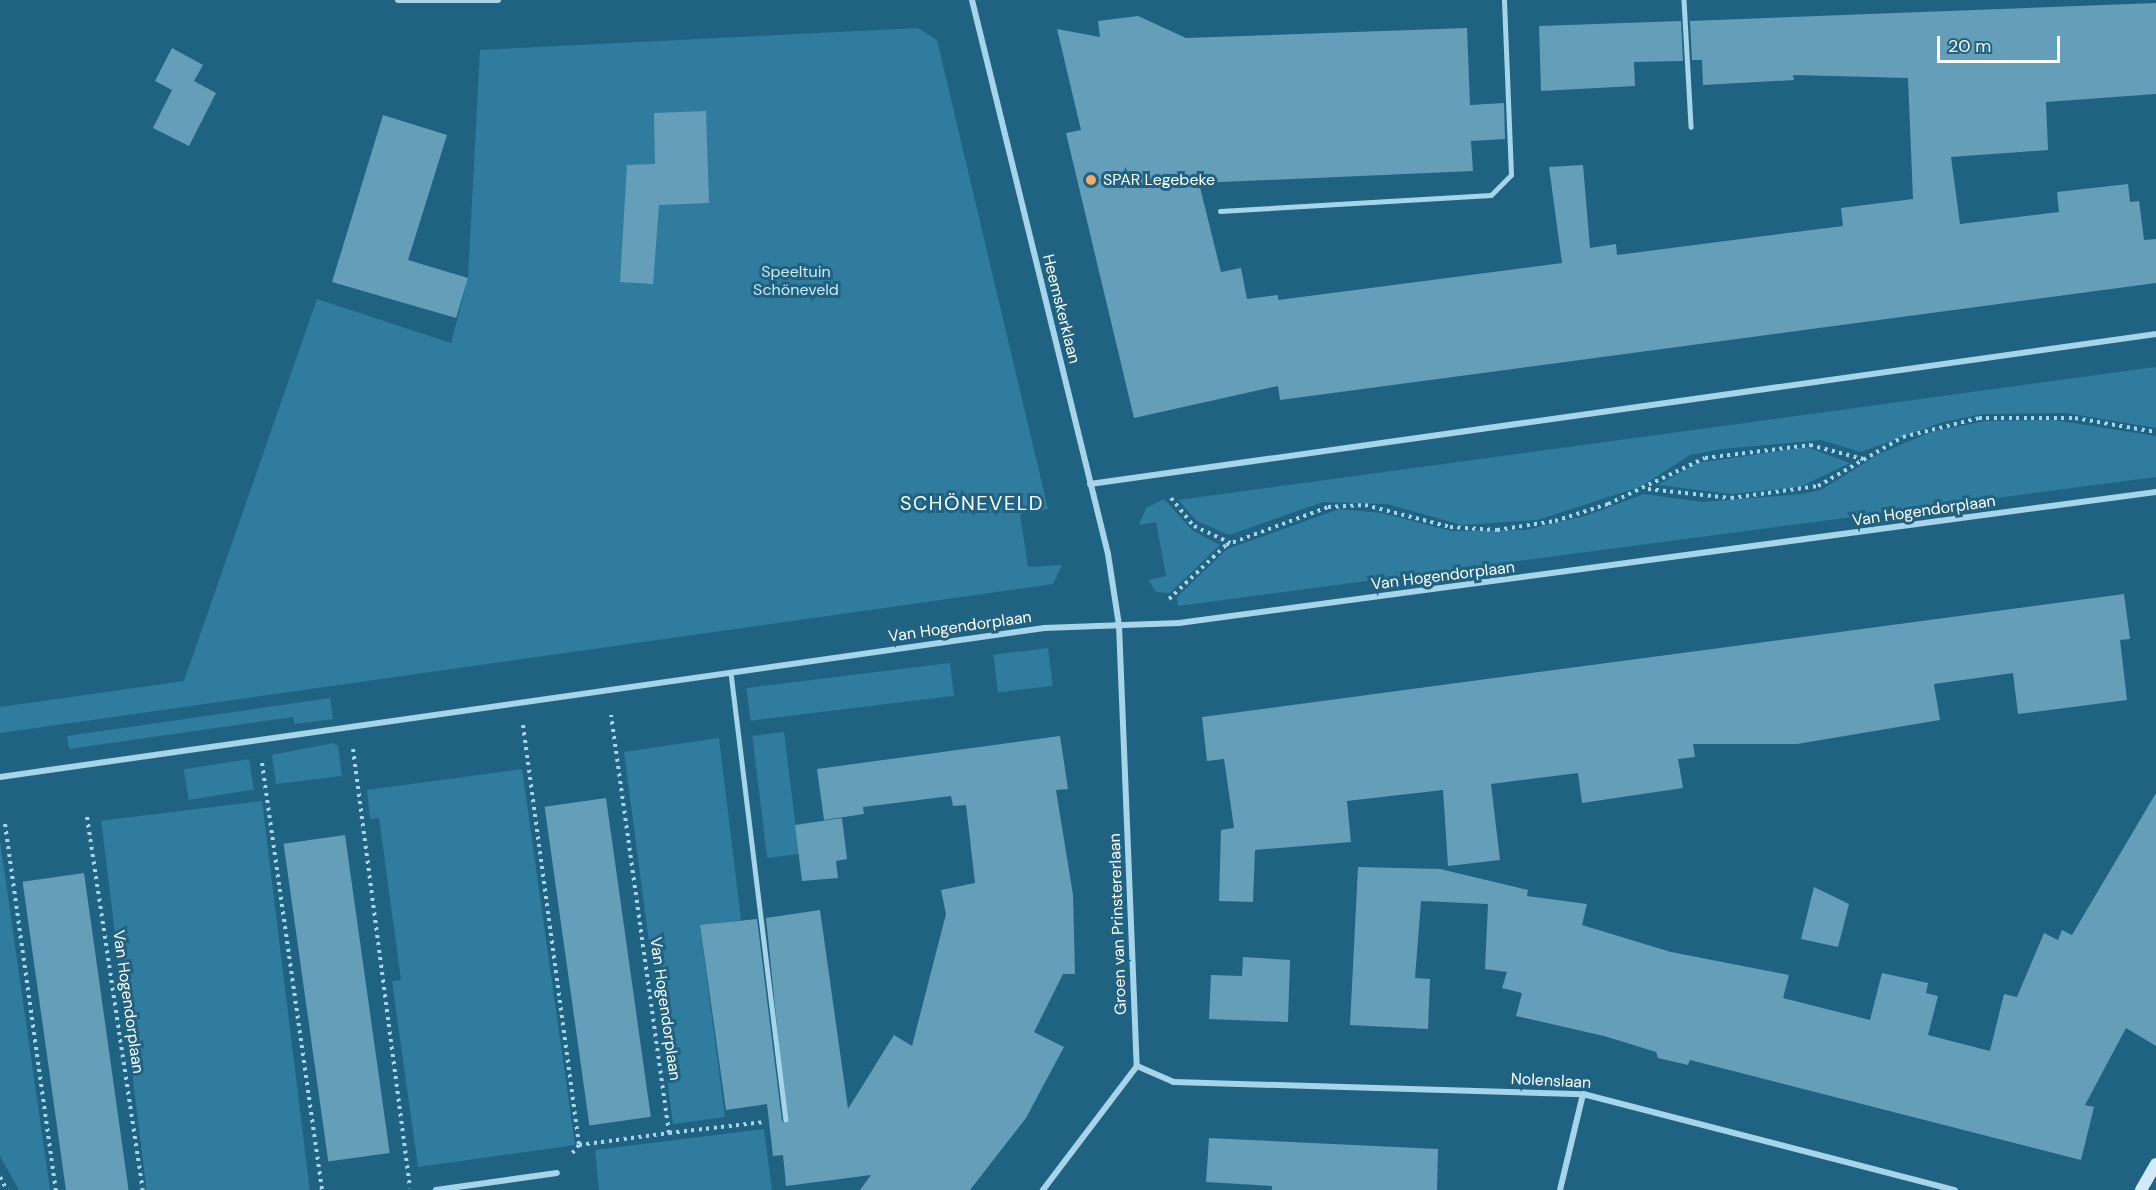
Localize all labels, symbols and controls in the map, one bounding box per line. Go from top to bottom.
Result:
scale bar [1940,24,2063,62]
text: 20 m [1948,34,1991,58]
place label: SPAR Legebeke [1103,170,1215,190]
marker: SPAR Legebeke [1084,173,1098,187]
street label: Heemskerklaan [1038,252,1084,366]
park label: Speeltuin Schöneveld [753,262,839,300]
district label: SCHÖNEVELD [900,491,1044,515]
street label: Van Hogendorplaan [1851,491,1997,531]
street label: Van Hogendorplaan [1370,558,1516,594]
street label: Van Hogendorplaan [887,607,1033,647]
street label: Groen van Prinstererlaan [1105,833,1131,1015]
street label: Van Hogendorplaan [108,929,148,1075]
street label: Van Hogendorplaan [645,936,685,1082]
street label: Nolenslaan [1510,1069,1592,1093]

